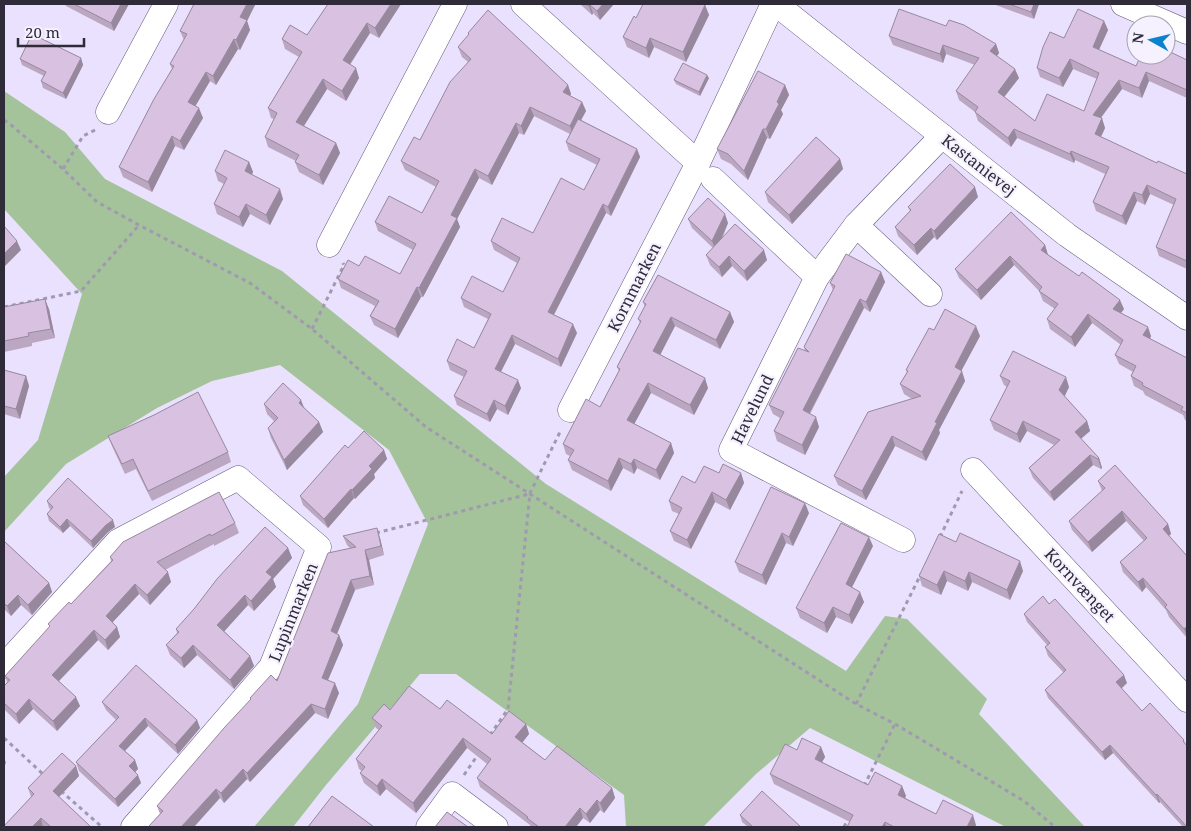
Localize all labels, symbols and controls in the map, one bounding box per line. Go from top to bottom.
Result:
scale bar [18,15,84,47]
north arrow [1126,15,1176,65]
text: 20 m [25,22,60,42]
text: N [1127,31,1148,45]
street label: Kastanievej [937,129,1021,201]
street label: Kornmarken [602,239,666,335]
street label: Havelund [726,370,778,447]
street label: Kornvænget [1040,543,1120,627]
street label: Lupinmarken [263,559,323,665]

